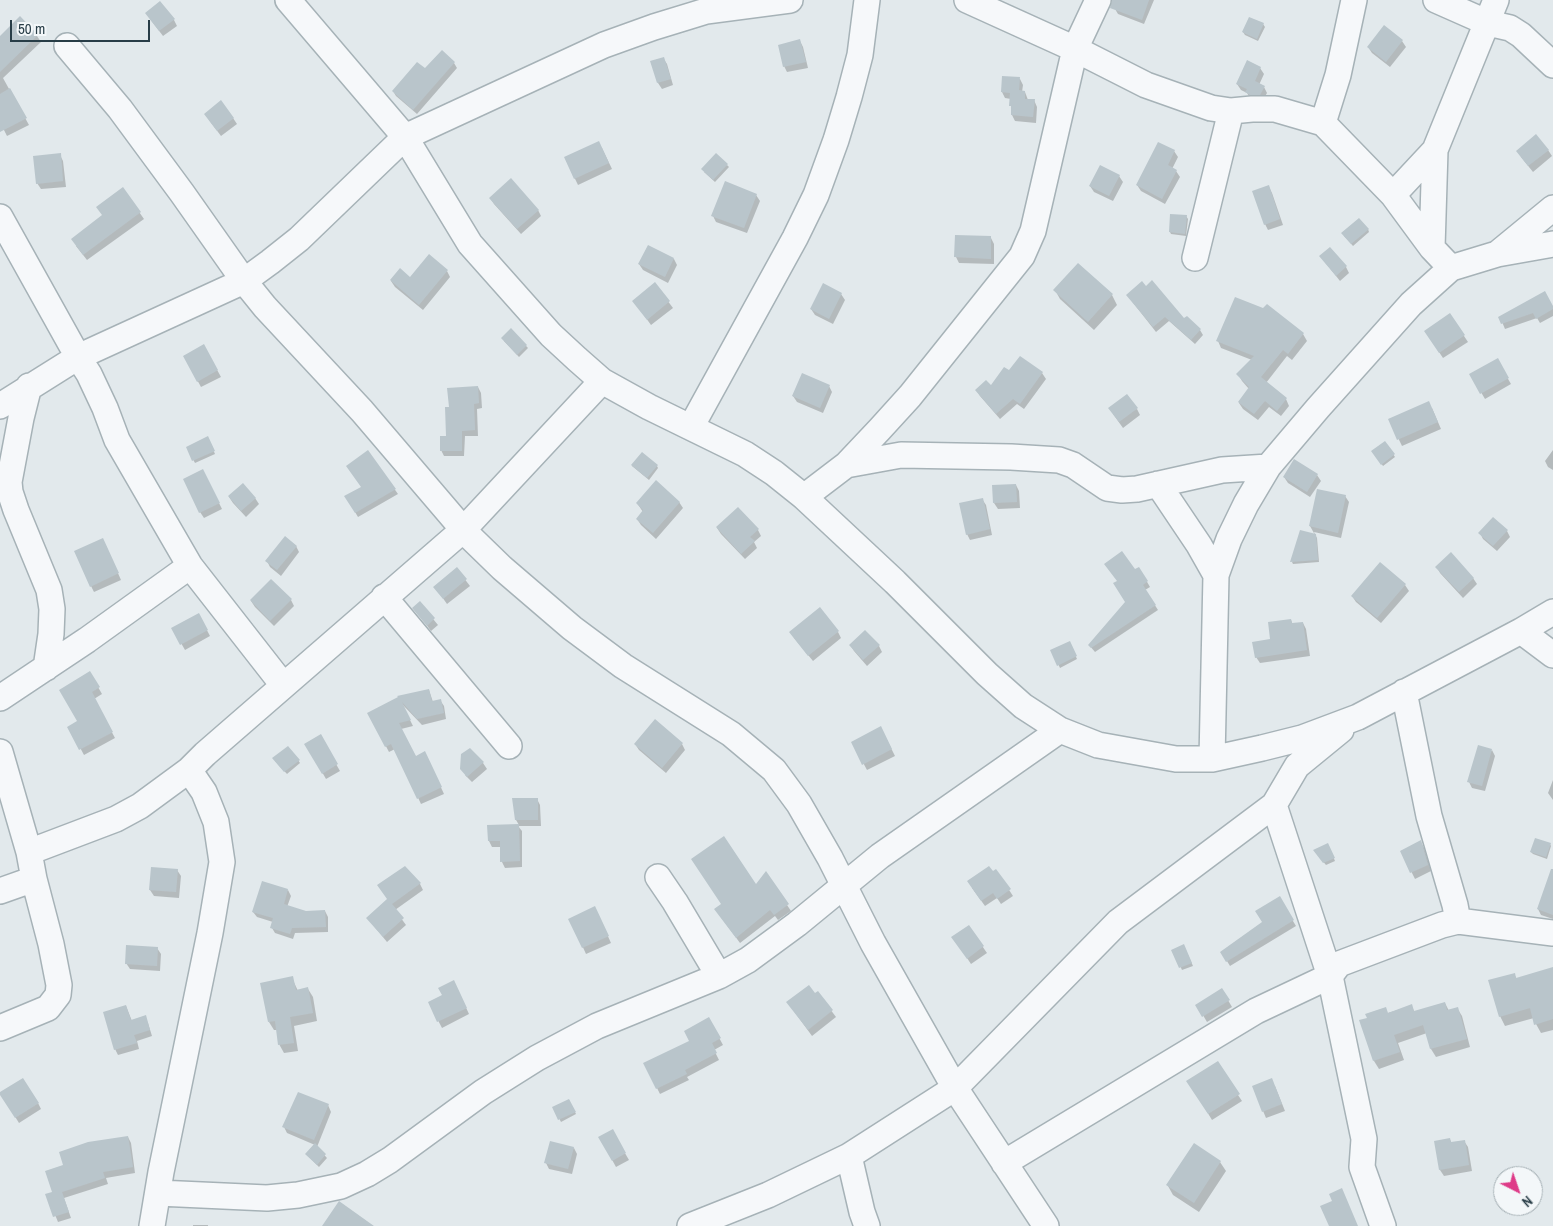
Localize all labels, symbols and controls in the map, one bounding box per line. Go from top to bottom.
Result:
scale bar [12,10,152,42]
text: 50 m [18,18,45,39]
north arrow [1493,1166,1543,1216]
text: N [1518,1192,1536,1211]

